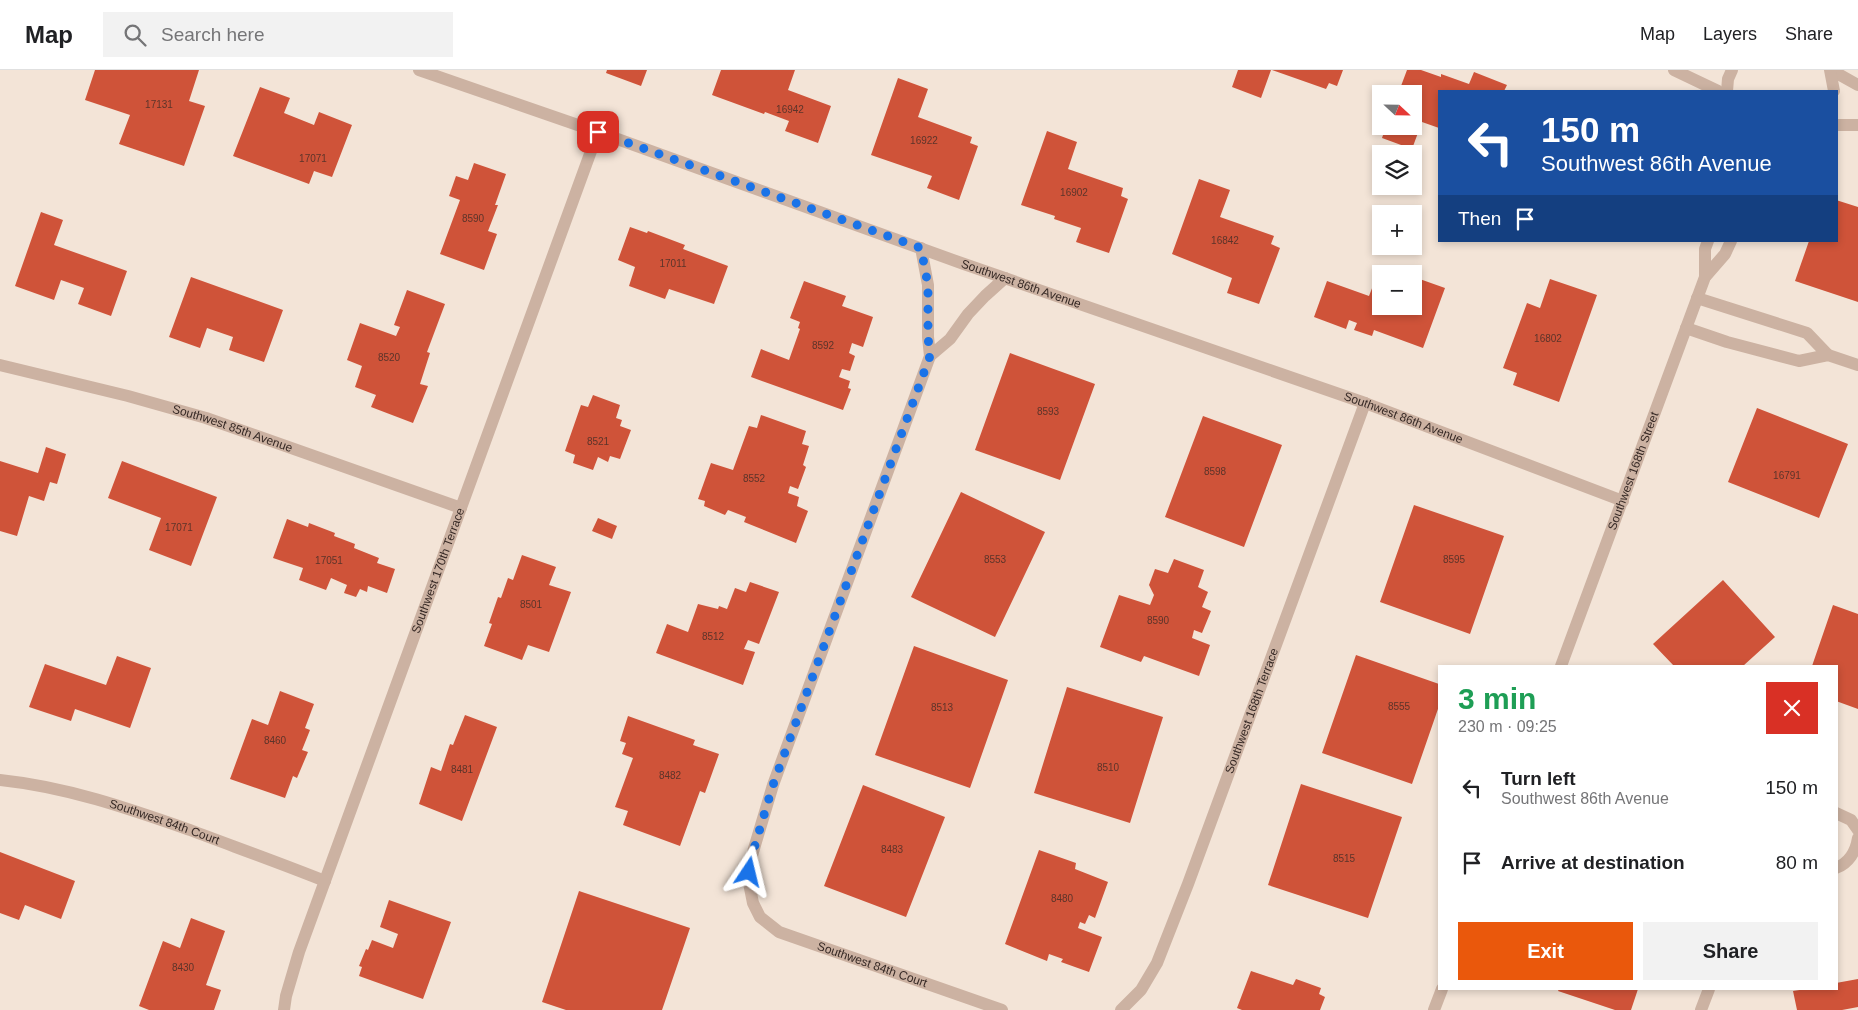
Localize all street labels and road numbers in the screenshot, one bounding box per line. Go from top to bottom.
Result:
street label: Southwest 86th Avenue [959,257,1083,311]
street label: Southwest 86th Avenue [1342,389,1465,447]
street label: Southwest 85th Avenue [171,402,295,455]
street label: Southwest 168th Street [1605,409,1662,532]
street label: Southwest 170th Terrace [409,506,467,635]
street label: Southwest 168th Terrace [1222,646,1281,776]
street label: Southwest 84th Court [108,796,222,848]
street label: Southwest 84th Court [815,939,930,991]

